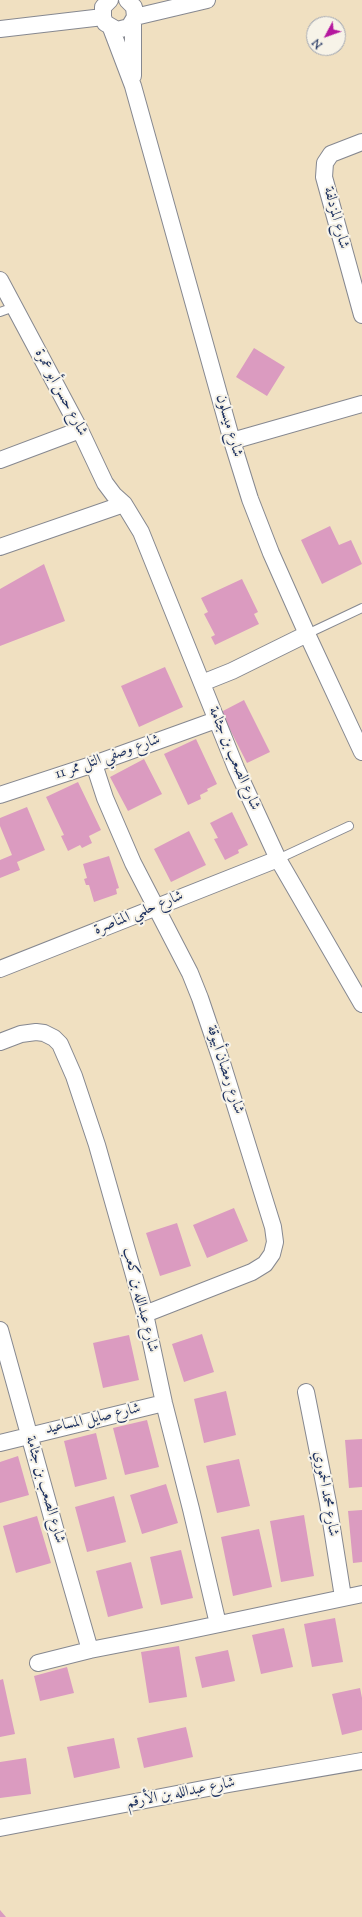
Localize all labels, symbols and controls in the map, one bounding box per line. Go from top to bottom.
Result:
north arrow [306,16,346,56]
text: N [309,35,327,52]
street label: شارع المزدلفة [318,185,352,251]
street label: شارع حسن أبو عمرة [30,346,90,440]
street label: شارع ميسلون [210,393,246,459]
street label: شارع الصعب بن جثامة [203,705,263,813]
street label: شارع وصفي التل ممر 11 [53,732,163,784]
street label: شارع حلمي المناصرة [92,888,186,940]
street label: شارع رمضان أبيوقة [201,1023,247,1117]
street label: شارع عبدالله بن كعب [117,1246,161,1354]
street label: شارع صايل المساعيد [44,1400,142,1440]
street label: شارع الصعب بن جثامة [20,1434,68,1546]
street label: شارع محمد الحموري [309,1450,341,1538]
street label: شارع عبدالله بن الأرقم [125,1775,237,1813]

